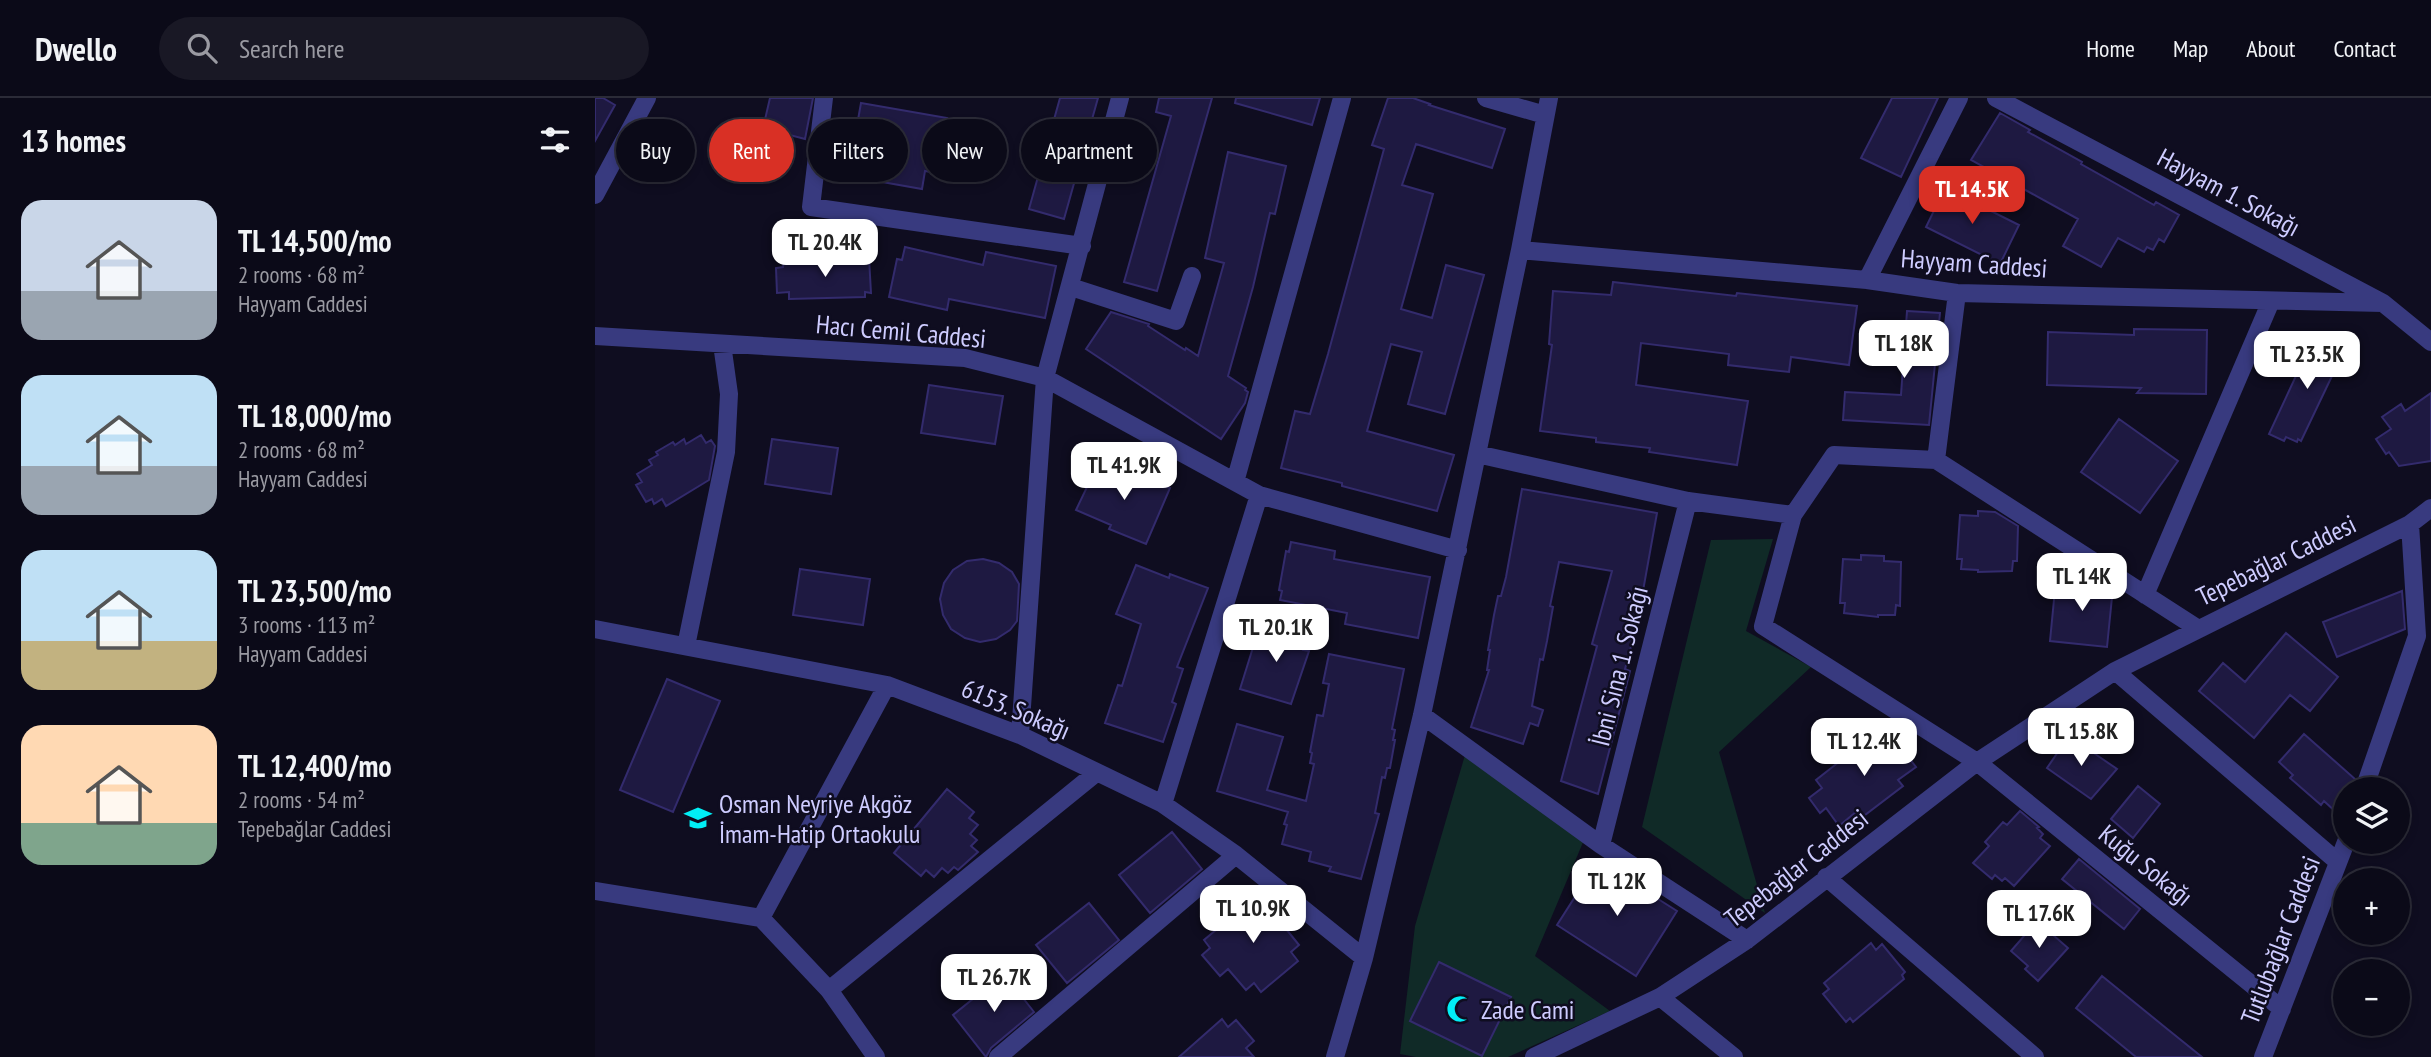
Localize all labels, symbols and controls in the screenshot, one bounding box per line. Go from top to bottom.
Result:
search box [159,17,649,80]
text: Dwello [35,27,117,70]
icon: search [183,29,221,67]
text: Search here [239,32,345,65]
text: Home [2086,33,2135,64]
text: Map [2173,33,2208,64]
text: About [2246,33,2295,64]
text: Contact [2333,33,2396,64]
chip: Buy [616,119,695,182]
chip: Rent [709,119,794,182]
chip: Filters [808,119,908,182]
chip: New [922,119,1007,182]
chip: Apartment [1021,119,1157,182]
text: 13 homes [21,121,126,160]
icon: filters [536,121,574,159]
street label: Hayyam 1. Sokağı [2152,141,2306,243]
pin: TL 14.5K [1900,166,2044,226]
text: TL 14.5K [1935,174,2009,203]
pin: TL 20.4K [753,220,897,279]
text: TL 14,500/mo [238,221,392,260]
text: TL 20.4K [788,227,862,256]
icon: home [77,228,161,312]
street label: Hayyam Caddesi [1900,241,2048,285]
text: 2 rooms · 68 m² [238,260,365,289]
text: Hayyam Caddesi [238,289,368,318]
street label: Hacı Cemil Caddesi [815,307,987,355]
pin: TL 18K [1847,320,1961,380]
text: TL 18K [1875,328,1933,357]
pin: TL 23.5K [2235,331,2379,391]
text: TL 23.5K [2270,339,2344,368]
text: TL 18,000/mo [238,396,392,435]
icon: home [77,403,161,487]
text: 2 rooms · 68 m² [238,435,365,464]
pin: TL 41.9K [1052,442,1196,502]
text: TL 41.9K [1087,450,1161,479]
text: Hayyam Caddesi [238,464,368,493]
street label: Tepebağlar Caddesi [2191,507,2361,613]
pin: TL 14K [2025,554,2139,613]
text: TL 14K [2053,561,2111,590]
text: TL 23,500/mo [238,571,392,610]
icon: home [77,578,161,662]
street label: İbni Sina 1. Sokağı [1583,583,1655,749]
pin: TL 20.1K [1204,604,1348,664]
text: 3 rooms · 113 m² [238,610,375,639]
text: TL 20.1K [1239,612,1313,641]
text: Hayyam Caddesi [238,639,368,668]
street label: 6153. Sokağı [957,671,1075,747]
pin: TL 15.8K [2009,708,2153,768]
text: TL 15.8K [2044,716,2118,745]
pin: TL 12.4K [1792,718,1936,778]
text: TL 12.4K [1827,726,1901,755]
text: TL 12,400/mo [238,746,392,785]
icon: home [77,753,161,837]
map controls [2333,777,2410,1036]
button: layers [2333,777,2410,854]
text: 2 rooms · 54 m² [238,785,365,814]
place label: Osman Neyriye Akgöz İmam-Hatip Ortaokulu [719,787,920,850]
street label: Tepebağlar Caddesi [1718,802,1874,934]
school or university icon: Osman Neyriye Akgöz İmam-Hatip Ortaokulu [683,803,713,833]
text: Tepebağlar Caddesi [238,814,391,843]
street label: Kuğu Sokağı [2092,817,2200,913]
street label: Tutlubağlar Caddesi [2233,852,2327,1028]
pin: TL 12K [1560,858,1674,918]
text: TL 12K [1588,866,1646,895]
button: + [2333,868,2410,945]
pin: TL 10.9K [1181,886,1325,945]
pin: TL 17.6K [1967,890,2111,950]
text: TL 10.9K [1216,893,1290,922]
text: TL 17.6K [2003,898,2075,927]
pin: TL 26.7K [922,954,1066,1014]
button: − [2333,959,2410,1036]
text: TL 26.7K [957,962,1031,991]
place label: Zade Cami [1481,993,1574,1026]
mosque icon: Zade Cami [1445,994,1475,1024]

